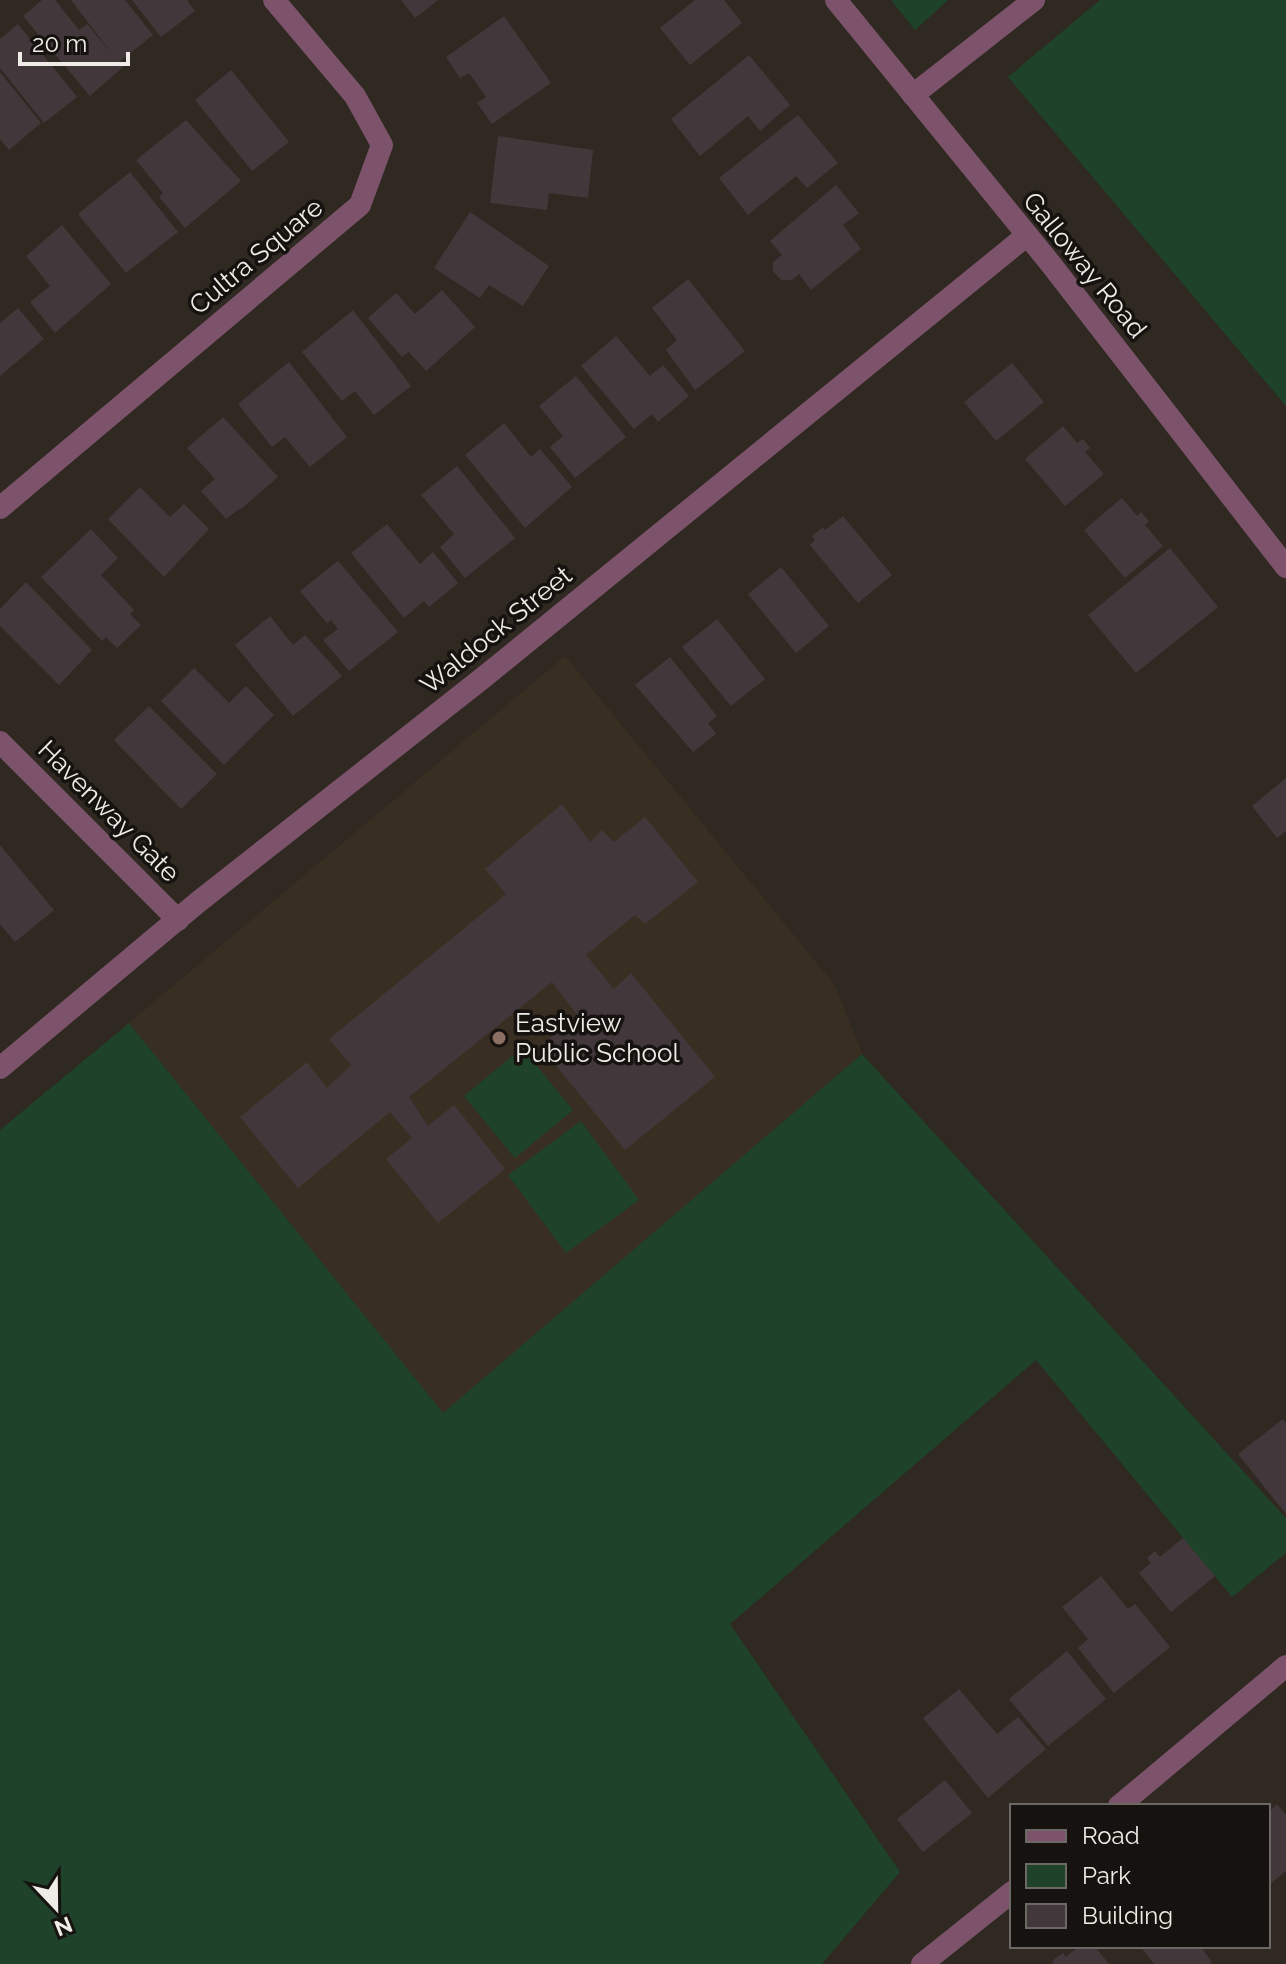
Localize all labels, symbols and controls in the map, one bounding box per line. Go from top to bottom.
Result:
scale bar [20,16,128,66]
text: 20 m [32,29,87,58]
street label: Galloway Road [1017,186,1153,344]
street label: Cultra Square [183,192,329,320]
street label: Waldock Street [414,560,578,700]
street label: Havenway Gate [32,734,186,888]
place label: Eastview Public School [515,1008,680,1068]
marker: Eastview Public School [490,1029,508,1047]
legend [1010,1804,1270,1948]
text: Road [1082,1821,1140,1850]
text: Park [1082,1861,1131,1890]
north arrow [16,1868,96,1948]
text: Building [1082,1901,1173,1930]
text: N [51,1911,76,1942]

